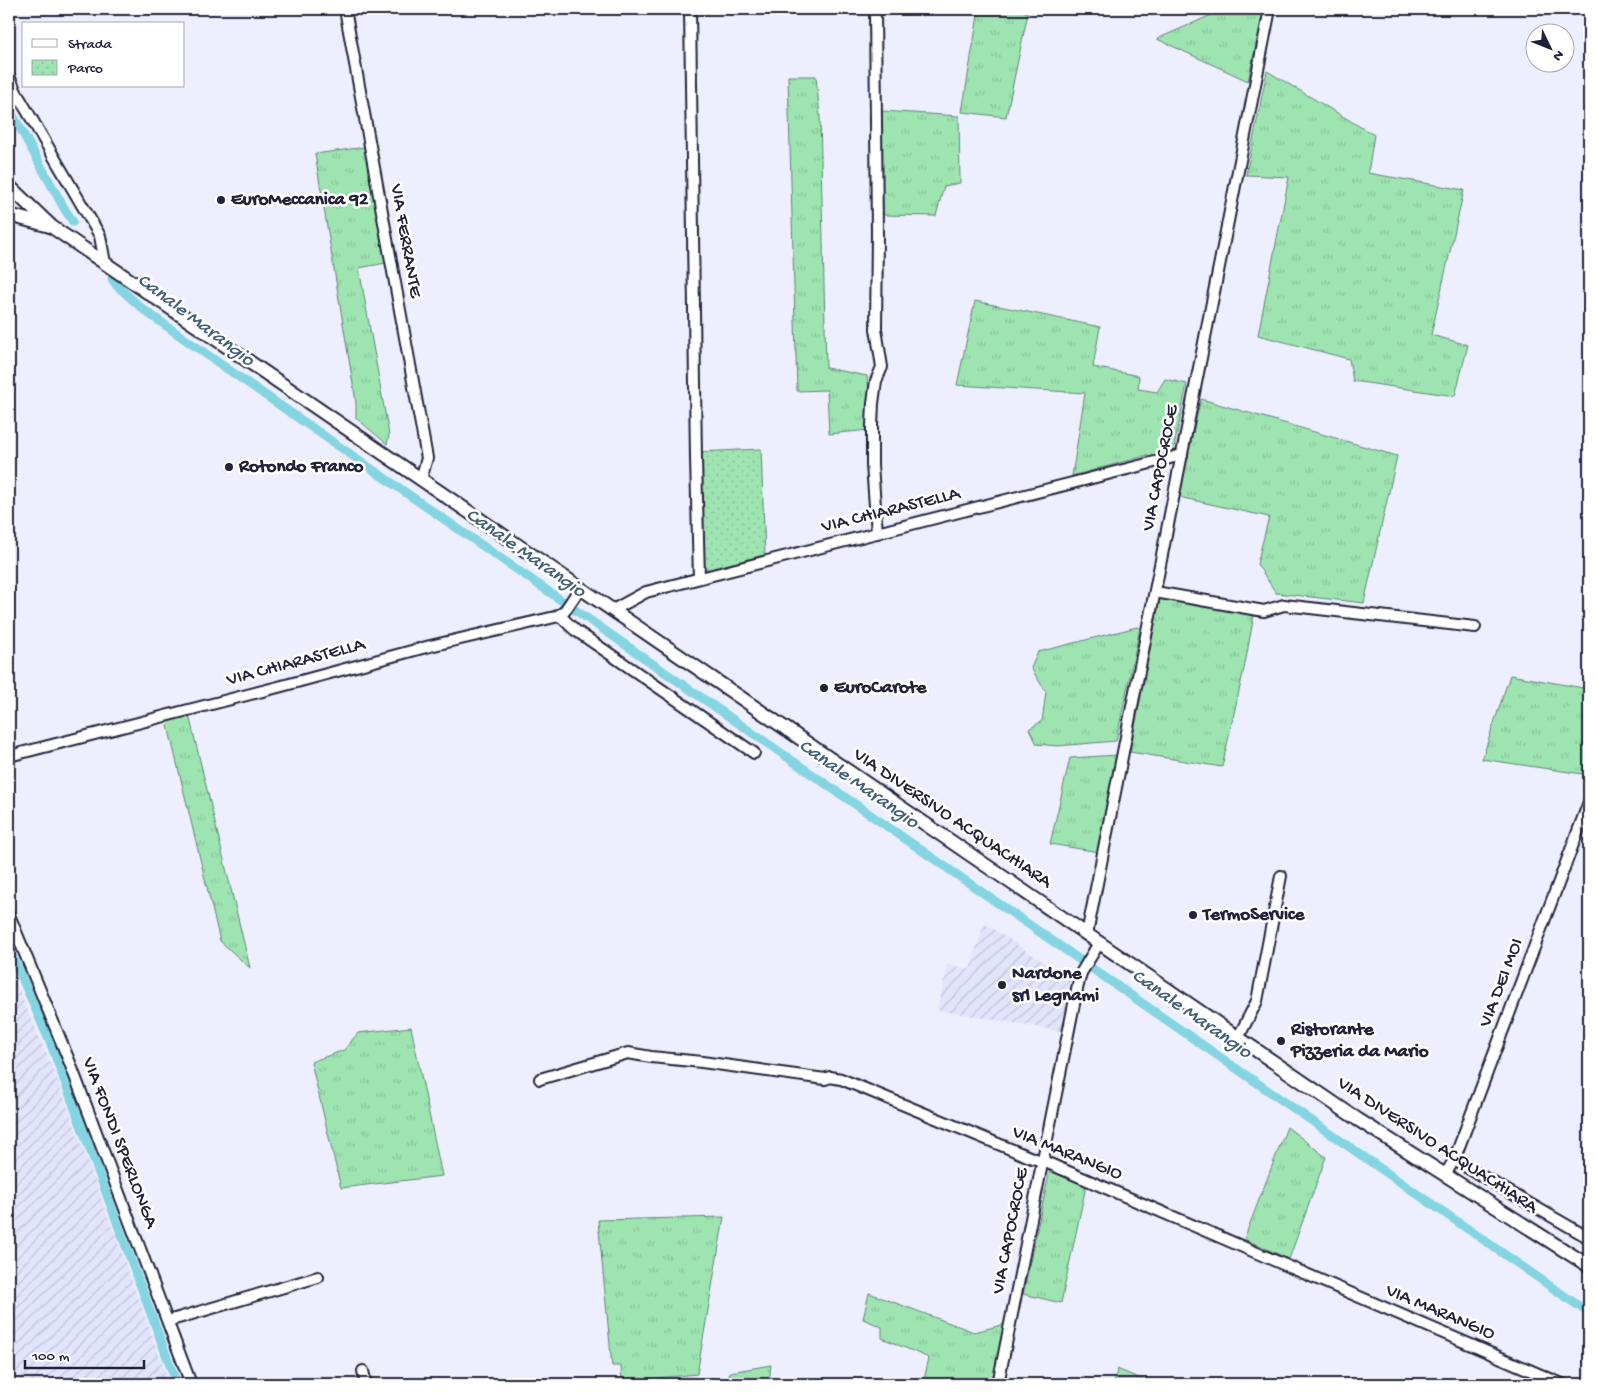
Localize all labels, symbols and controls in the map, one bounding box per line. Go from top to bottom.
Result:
legend [22,22,185,88]
north arrow [1526,22,1576,72]
text: Strada [68,36,113,54]
text: N [1548,46,1567,64]
text: Parco [67,60,103,78]
street label: VIA FERRANTE [384,181,427,301]
place label: EuroMeccanica 92 [231,189,369,212]
marker: EuroMeccanica 92 [215,194,227,206]
water label: Canale Marangio [132,269,259,374]
street label: VIA CAPOCROCE [1137,402,1185,534]
place label: Rotondo Franco [238,456,363,479]
marker: Rotondo Franco [223,461,235,473]
street label: VIA CHIARASTELLA [818,482,964,540]
water label: Canale Marangio [461,504,591,605]
street label: VIA CHIARASTELLA [223,633,369,693]
place label: EuroCarote [834,677,928,700]
marker: EuroCarote [818,682,830,694]
water label: Canale Marangio [794,735,924,836]
street label: VIA DIVERSIVO ACQUACHIARA [848,743,1057,895]
place label: TermoService [1201,904,1305,927]
marker: TermoService [1187,909,1199,921]
street label: VIA DEI MOI [1474,935,1529,1032]
place label: Nardone srl Legnami [1012,963,1099,1008]
water label: Canale Marangio [1127,965,1257,1066]
marker: Nardone srl Legnami [996,979,1008,991]
place label: Ristorante Pizzeria da Mario [1290,1019,1429,1064]
marker: Ristorante Pizzeria da Mario [1275,1035,1287,1047]
street label: VIA FONDI SPERLONGA [75,1053,163,1233]
street label: VIA DIVERSIVO ACQUACHIARA [1332,1072,1543,1220]
street label: VIA MARANGIO [1008,1121,1126,1187]
street label: VIA CAPOCROCE [987,1165,1035,1297]
street label: VIA MARANGIO [1381,1279,1499,1347]
scale bar [25,1338,144,1370]
text: 100 m [31,1348,70,1366]

